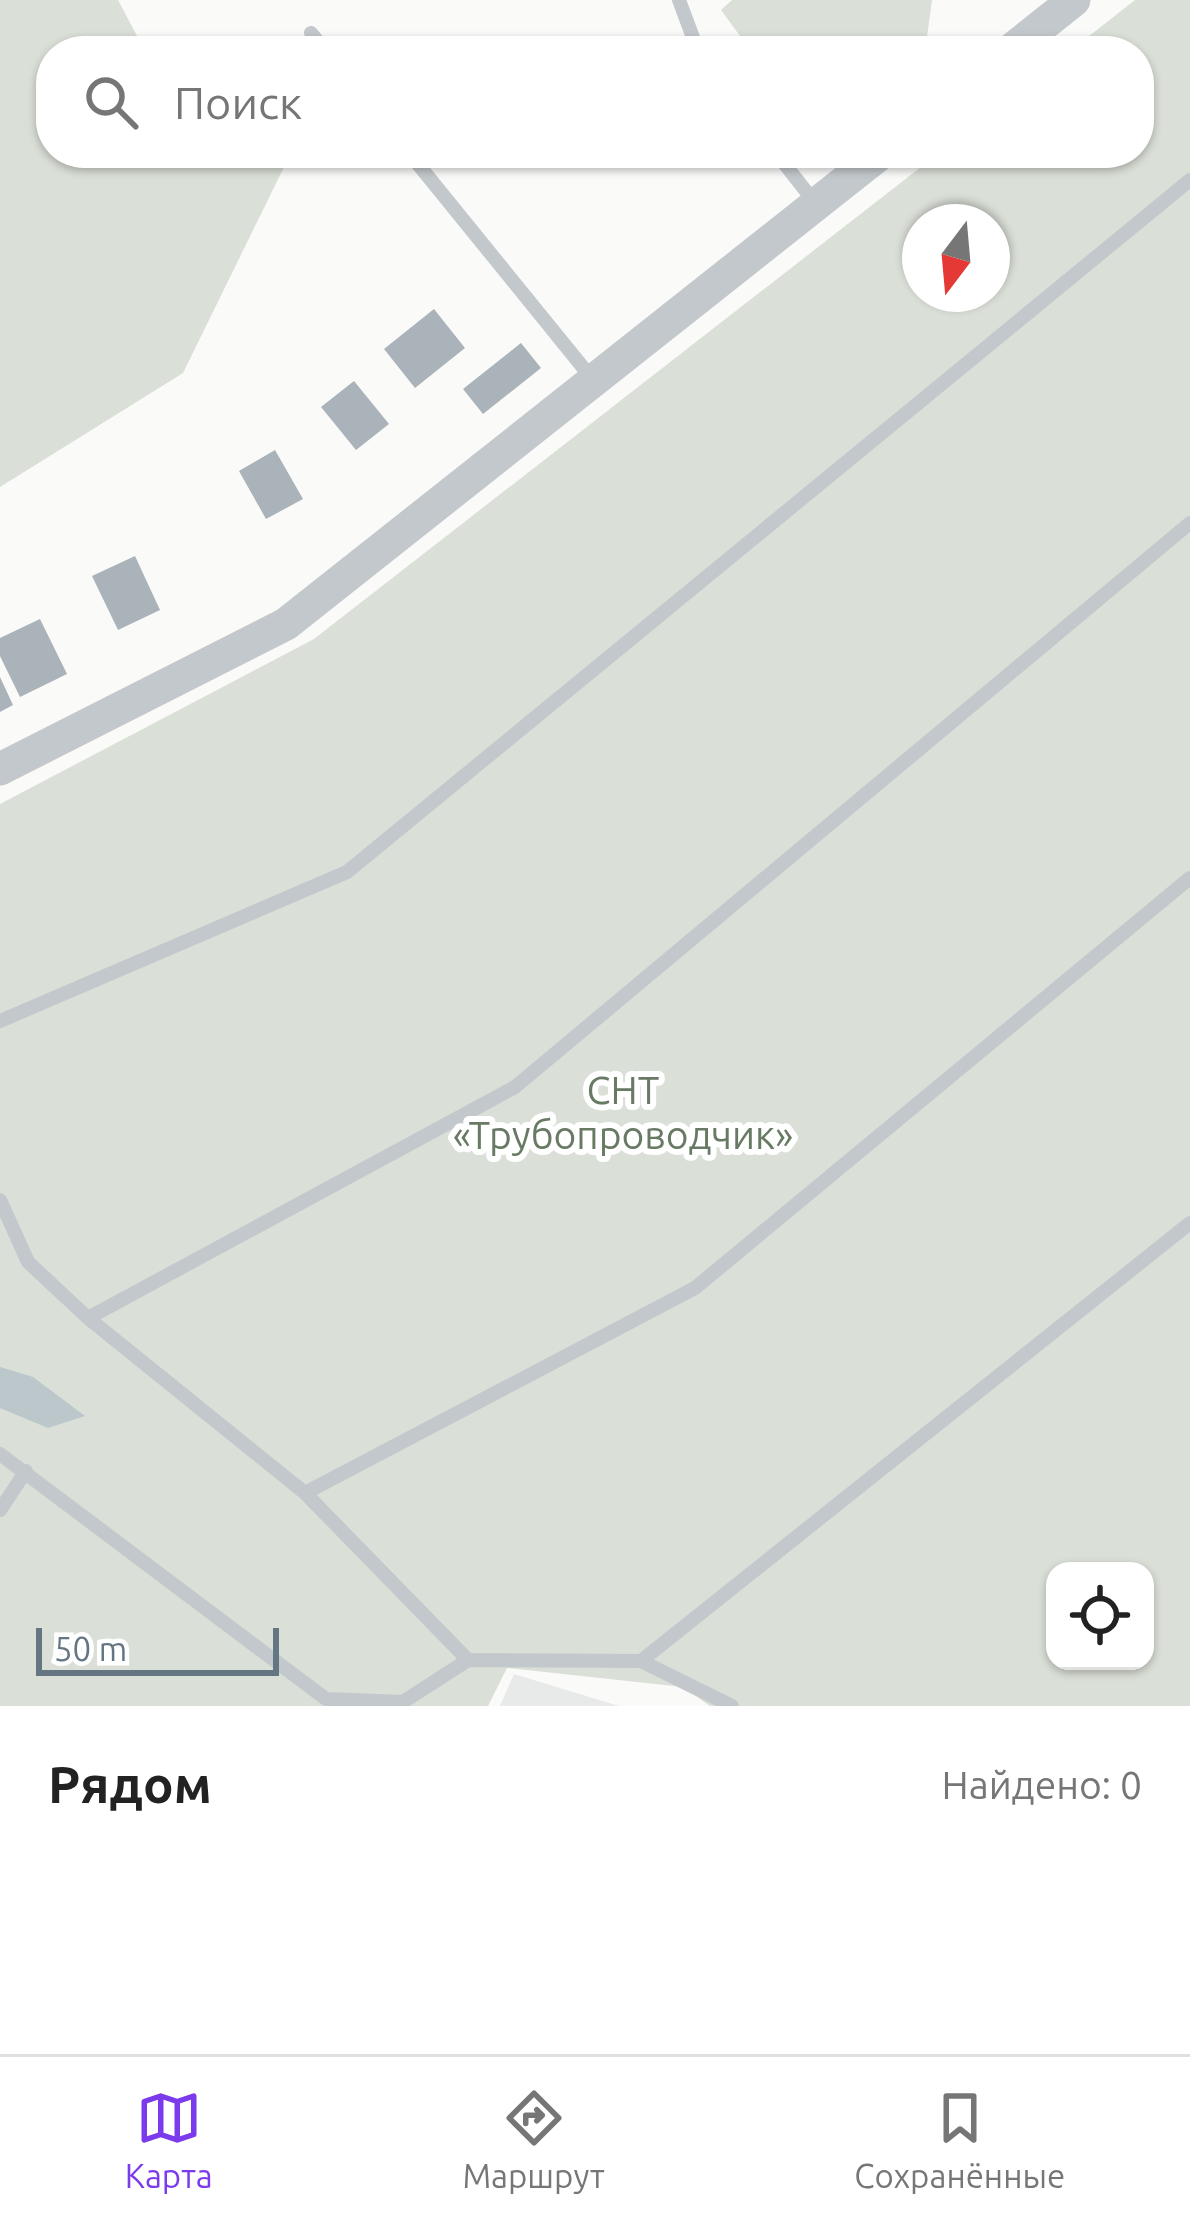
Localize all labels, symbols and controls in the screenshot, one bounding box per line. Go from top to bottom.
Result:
search box [36,36,1154,168]
icon: search [78,69,144,135]
text: Поиск [174,77,302,128]
north arrow [902,204,1010,312]
park label: СНТ «Трубопроводчик» [453,1068,793,1156]
map controls [1046,1562,1154,1670]
button: locate [1046,1562,1154,1670]
scale bar [36,1622,279,1675]
text: 50 m [54,1630,127,1667]
text: Рядом [48,1755,212,1813]
text: Найдено: 0 [942,1763,1142,1806]
tab: Карта [125,2085,213,2194]
tab: Маршрут [462,2085,605,2194]
tab: Сохранённые [854,2085,1065,2194]

